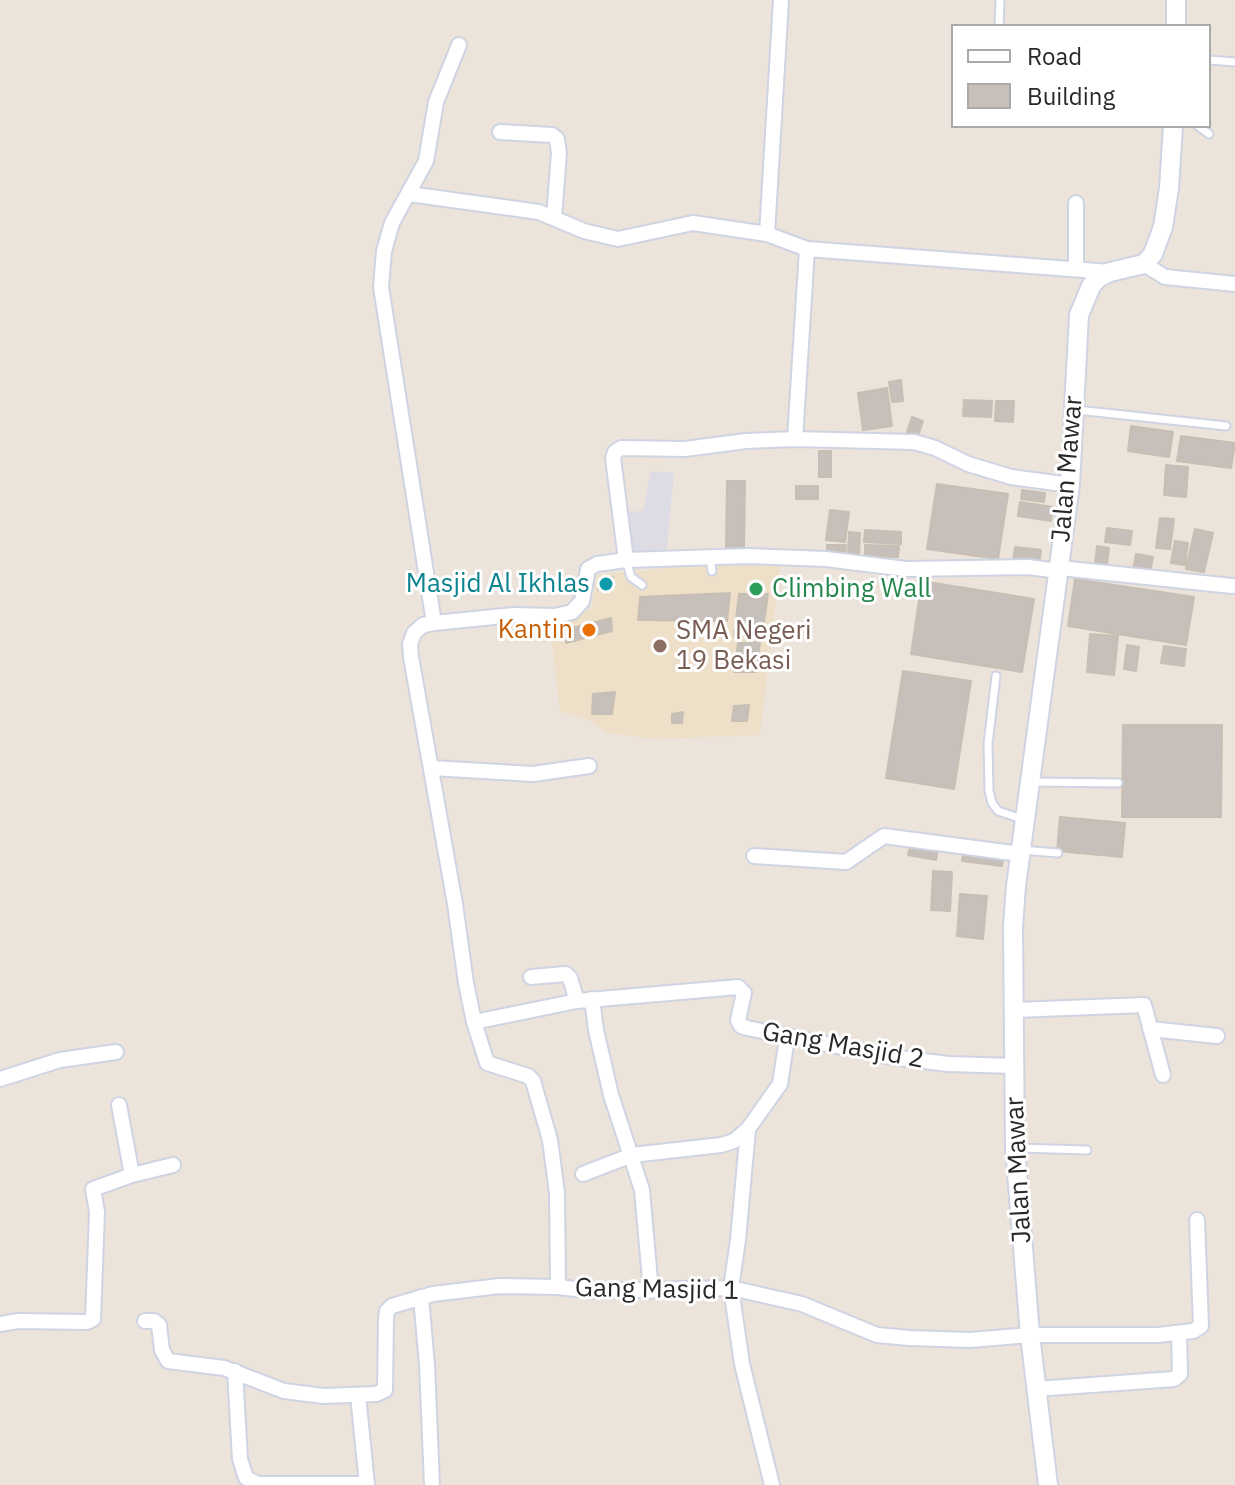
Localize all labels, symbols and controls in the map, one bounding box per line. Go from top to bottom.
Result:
legend [951,24,1211,128]
text: Road [1027,40,1082,72]
text: Building [1027,80,1115,112]
street label: Jalan Mawar [1046,394,1090,544]
place label: Masjid Al Ikhlas [406,568,590,600]
place label: Climbing Wall [772,573,931,605]
marker: Masjid Al Ikhlas [597,575,615,593]
marker: Climbing Wall [747,580,765,598]
place label: Kantin [498,614,573,646]
place label: SMA Negeri 19 Bekasi [676,615,812,676]
marker: Kantin [580,621,598,639]
marker: SMA Negeri 19 Bekasi [651,637,669,655]
street label: Gang Masjid 2 [760,1016,926,1076]
street label: Jalan Mawar [1000,1096,1038,1244]
street label: Gang Masjid 1 [575,1273,739,1307]

